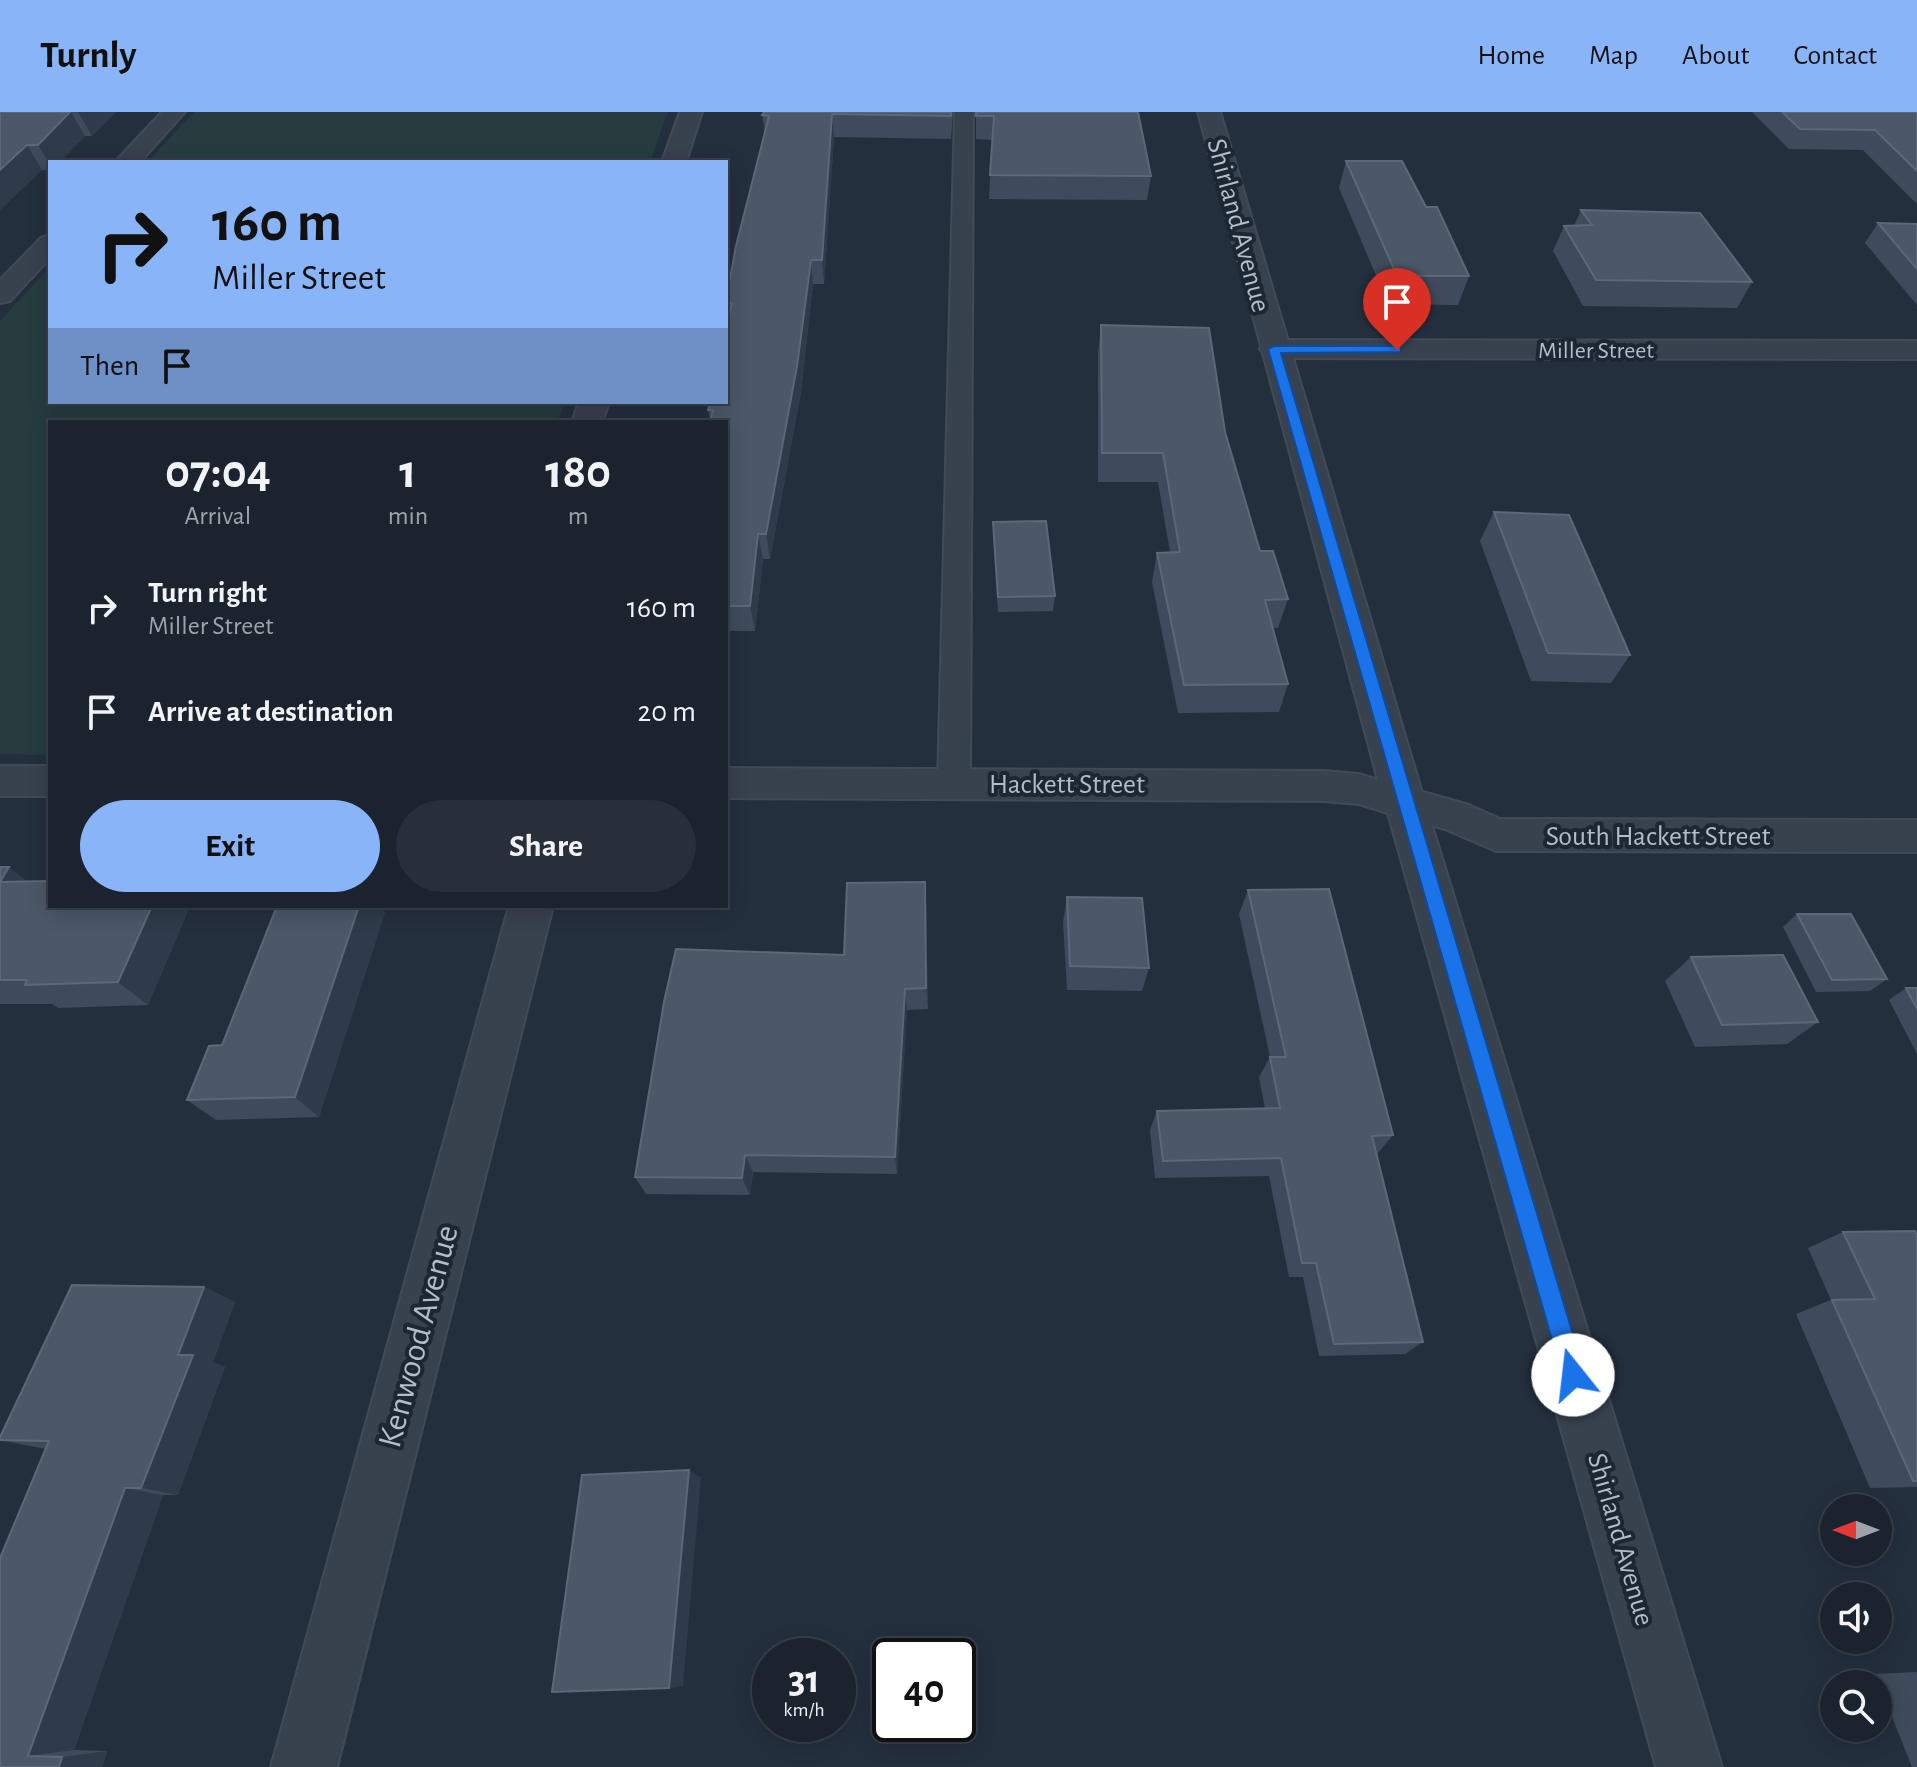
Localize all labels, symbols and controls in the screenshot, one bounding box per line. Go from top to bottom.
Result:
text: Turnly [40,37,136,75]
text: Home [1478,42,1545,70]
text: Map [1589,42,1638,70]
text: About [1682,42,1750,70]
text: Contact [1794,42,1877,70]
street label: Shirland Avenue [1201,136,1275,315]
icon: right [80,192,184,296]
text: 160 m [212,195,342,251]
text: Miller Street [212,260,386,296]
pin [1363,268,1431,350]
icon: arrive [1375,280,1419,324]
street label: Miller Street [1538,339,1654,363]
icon: arrive [155,344,199,388]
text: Then [80,351,139,381]
text: 07:04 [165,449,271,497]
text: 1 [399,449,417,497]
text: 180 [545,449,611,497]
text: Arrival [184,503,251,529]
text: min [388,503,428,529]
text: m [568,503,589,529]
text: Turn right [148,578,267,608]
icon: right [80,586,124,630]
text: 160 m [627,593,696,623]
text: Miller Street [148,613,274,639]
icon: arrive [80,690,124,734]
text: Arrive at destination [148,697,394,727]
text: 20 m [638,697,696,727]
street label: Hackett Street [989,771,1145,799]
button: Exit [80,800,380,892]
button: Share [396,800,696,892]
street label: South Hackett Street [1546,823,1770,851]
street label: Kenwood Avenue [373,1222,465,1451]
position arrow [1531,1333,1615,1417]
street label: Shirland Avenue [1582,1450,1658,1629]
north arrow [1820,1494,1892,1566]
map controls [1820,1494,1892,1742]
button: sound [1820,1582,1892,1654]
speed limit sign: 40 [872,1638,976,1742]
text: 31 [788,1660,820,1700]
button: search [1820,1670,1892,1742]
text: km/h [783,1700,825,1720]

